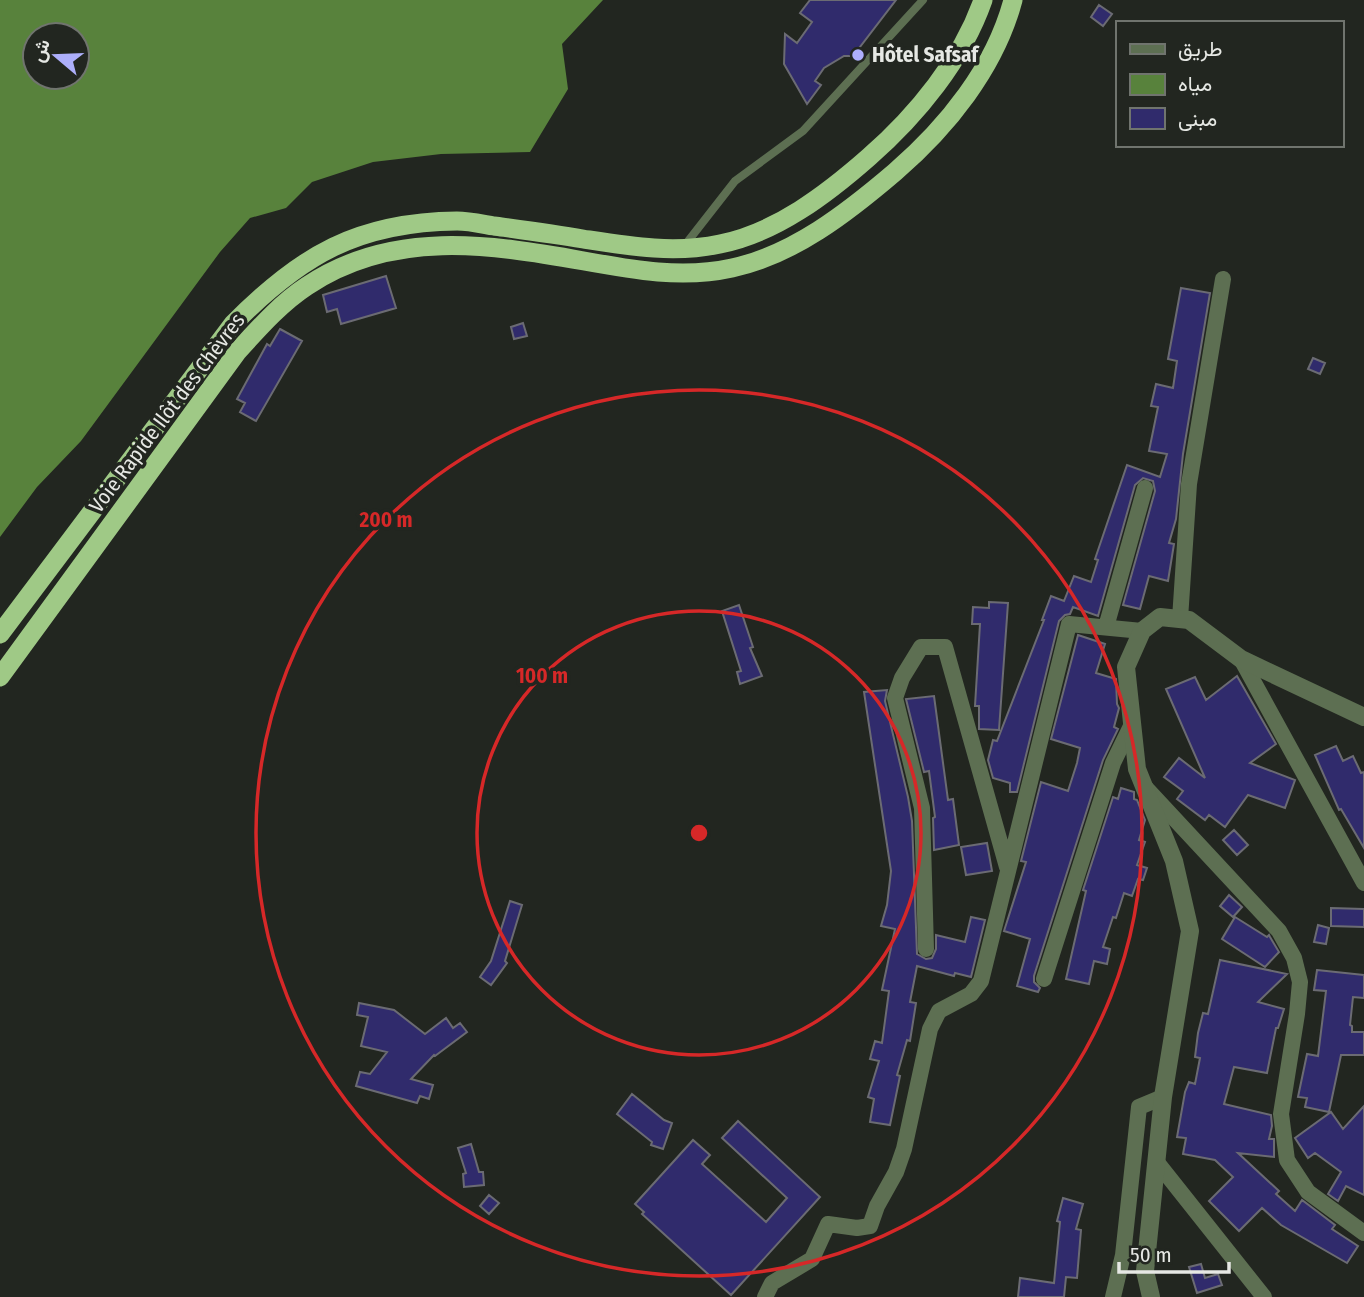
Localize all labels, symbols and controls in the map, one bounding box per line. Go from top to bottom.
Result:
north arrow [21,21,91,91]
legend [1116,21,1343,147]
text: ش [26,36,55,65]
text: طريق [1178,36,1223,62]
place label: Hôtel Safsaf [872,42,980,68]
marker: Hôtel Safsaf [850,47,866,63]
text: مياه [1178,71,1212,97]
text: مبنى [1178,106,1217,132]
street label: Voie Rapide Ilôt des Chèvres [84,308,250,518]
text: 200 m [358,507,413,533]
text: 100 m [516,663,568,689]
centre of rings [687,821,711,845]
scale bar [1119,1230,1229,1274]
text: 50 m [1130,1242,1172,1268]

